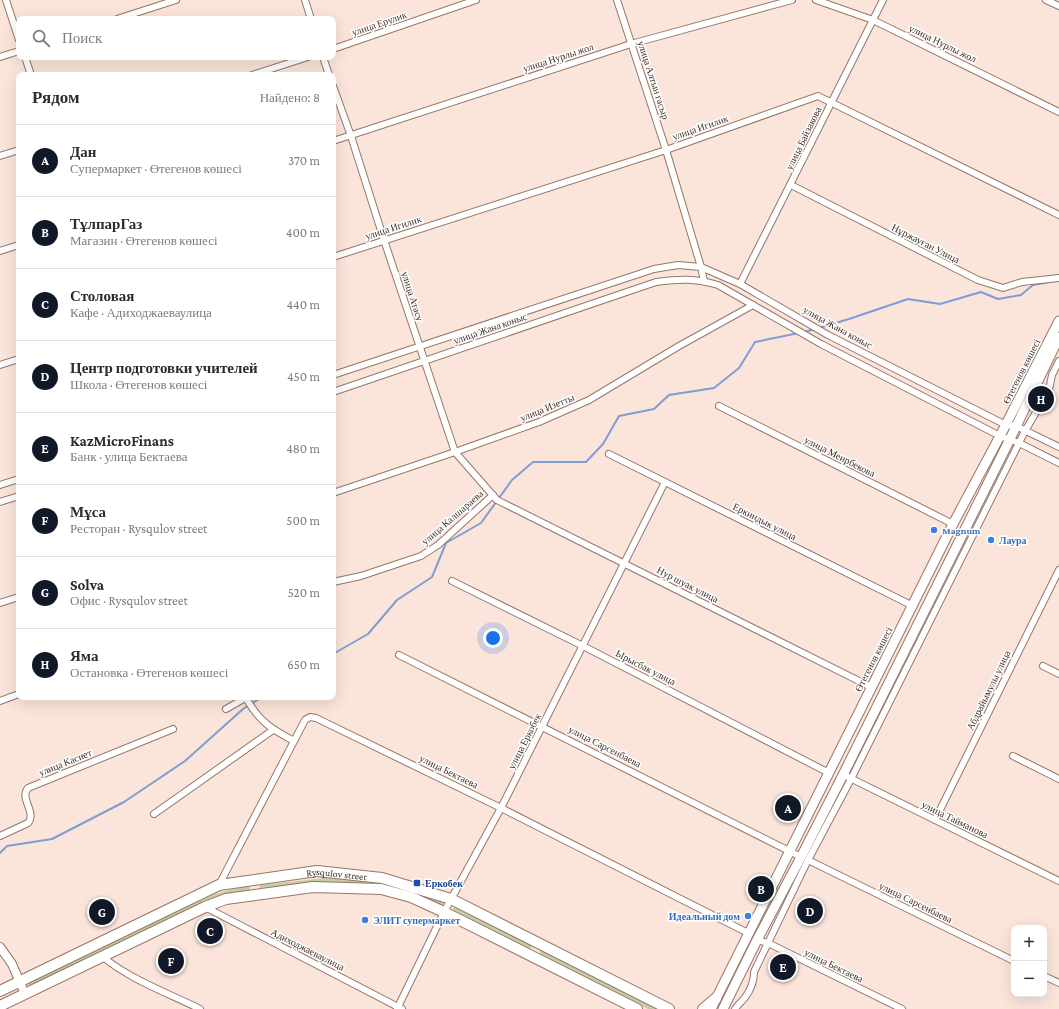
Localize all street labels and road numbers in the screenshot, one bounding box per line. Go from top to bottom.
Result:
street label: улица Ерулик [350,9,408,38]
street label: улица Нурлы жол [907,22,978,65]
street label: улица Алтын гасыр [636,40,671,121]
street label: улица Нурлы жол [521,41,595,74]
street label: улица Байзакова [783,104,824,172]
street label: улица Игилик [671,113,730,142]
street label: улица Игилик [364,213,423,242]
street label: Нұржауған Улица [890,222,962,266]
street label: улица Атасу [399,270,426,322]
street label: улица Жана коныс [801,304,875,351]
street label: улица Жана коныс [452,311,529,346]
street label: Өтегенов көшесі [1000,337,1043,405]
street label: улица Изетты [518,391,576,423]
street label: улица Меирбекова [803,434,877,479]
street label: улица Калшараева [419,487,486,547]
street label: Еркиндык улица [731,501,799,542]
street label: Нур шуак улица [655,564,721,605]
street label: Өтегенов көшесі [852,625,895,693]
street label: Ырысбак улица [614,648,678,688]
street label: Абдрайымулы улица [964,648,1013,732]
street label: улица Еркобек [506,711,543,771]
street label: улица Сарсенбаева [567,723,643,770]
street label: улица Касиет [37,747,94,778]
street label: улица Бектаева [418,753,480,791]
street label: улица Тайманова [920,799,990,840]
street label: Rysqulov street [306,866,368,882]
street label: улица Сарсенбаева [877,880,955,925]
street label: Адиходжаеваулица [269,926,347,973]
street label: улица Бектаева [803,947,865,985]

